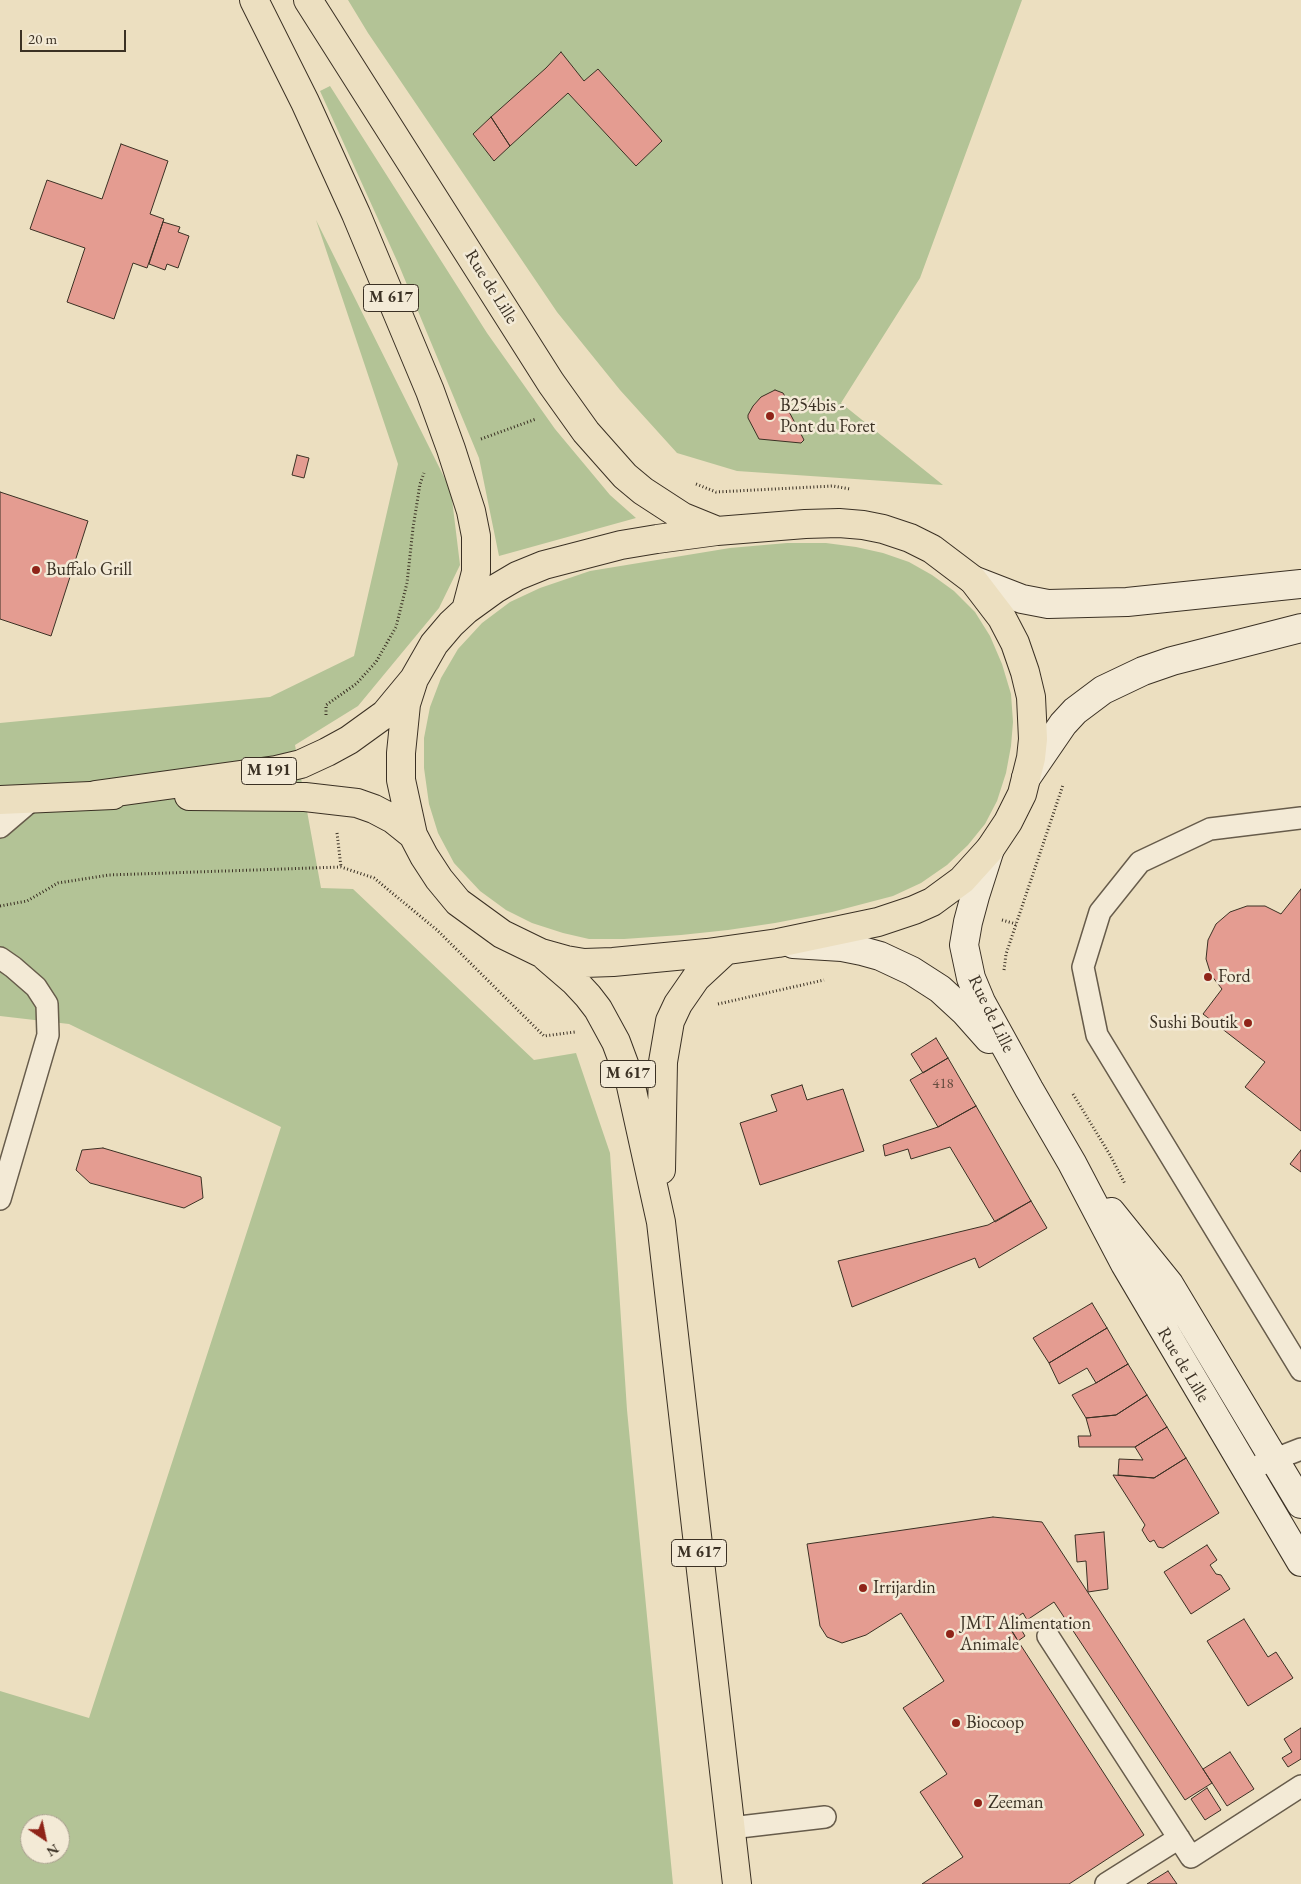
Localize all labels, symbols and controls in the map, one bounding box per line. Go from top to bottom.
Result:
scale bar [22,20,129,52]
text: 20 m [28,29,57,48]
street label: Rue de Lille [460,246,522,328]
road number: M 617 [364,284,418,312]
place label: B254bis - Pont du Foret [780,395,875,438]
marker: B254bis - Pont du Foret [764,410,776,422]
place label: Buffalo Grill [46,559,132,581]
marker: Buffalo Grill [30,564,42,576]
road number: M 191 [242,758,296,784]
place label: Ford [1218,966,1251,988]
marker: Ford [1202,971,1214,983]
street label: Rue de Lille [963,972,1019,1056]
place label: Sushi Boutik [1150,1012,1238,1034]
marker: Sushi Boutik [1242,1017,1254,1029]
road number: M 617 [600,1060,656,1088]
house number: 418 [932,1075,954,1093]
street label: Rue de Lille [1152,1324,1214,1406]
road number: M 617 [672,1540,726,1566]
place label: Irrijardin [873,1577,936,1599]
marker: Irrijardin [857,1582,869,1594]
place label: JMT Alimentation Animale [960,1613,1091,1656]
marker: JMT Alimentation Animale [944,1628,956,1640]
place label: Biocoop [966,1712,1024,1734]
marker: Biocoop [950,1717,962,1729]
place label: Zeeman [988,1792,1043,1814]
marker: Zeeman [972,1797,984,1809]
north arrow [20,1814,70,1864]
text: N [43,1840,63,1861]

